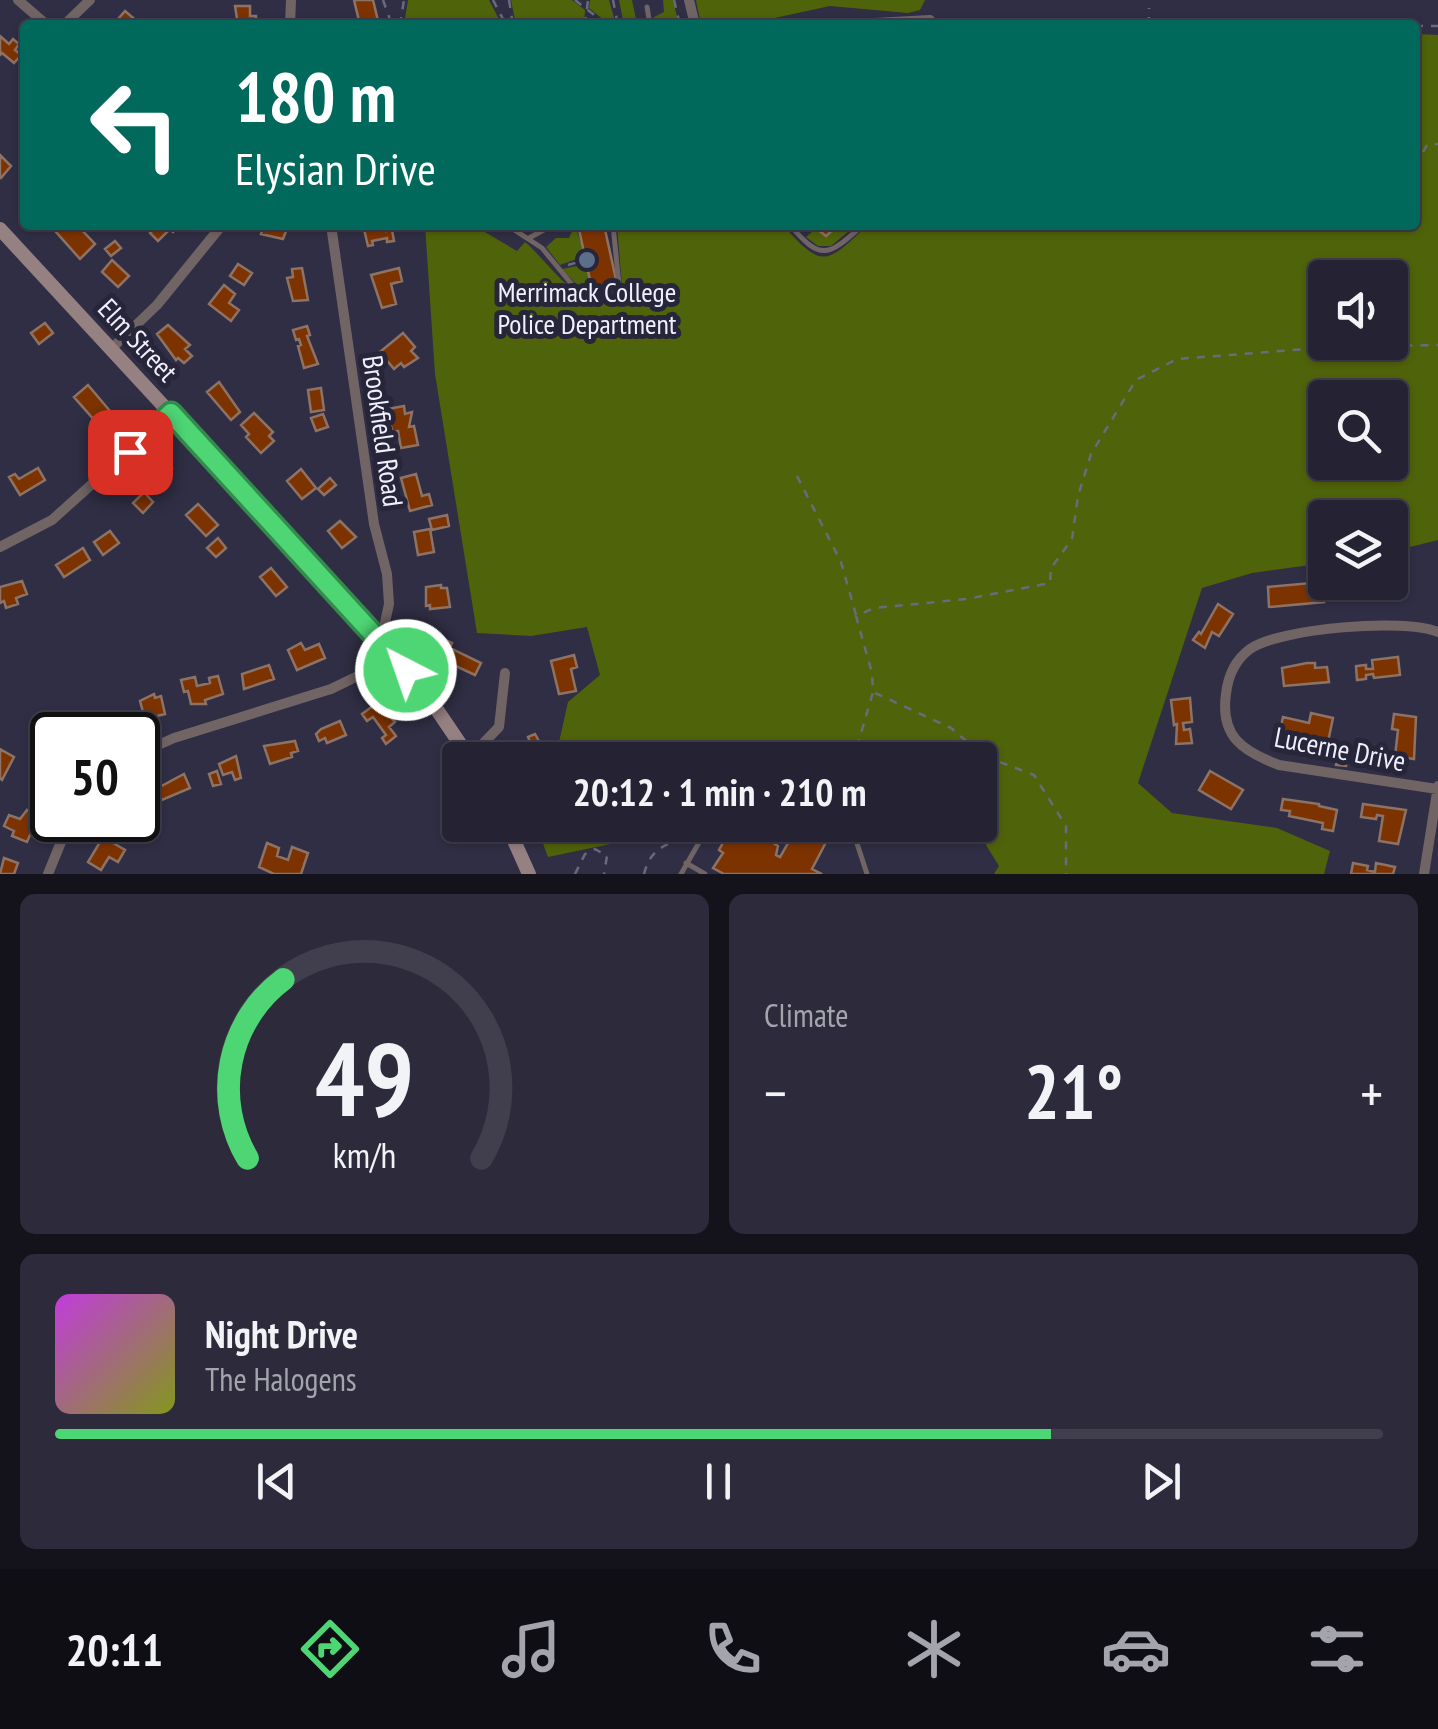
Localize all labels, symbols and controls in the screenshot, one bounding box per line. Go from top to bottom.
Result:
text: 180 m [235,51,396,141]
icon: left [70,60,200,190]
text: Elysian Drive [235,139,436,197]
marker: Merrimack College Police Department [576,249,598,271]
map controls [1308,260,1408,600]
button: sound [1308,260,1408,360]
place label: Merrimack College Police Department [498,273,677,342]
street label: Elm Street [91,290,186,389]
street label: Brookfield Road [355,353,412,509]
button: search [1308,380,1408,480]
pin [88,410,173,495]
icon: arrive [103,425,158,480]
button: layers [1308,500,1408,600]
position arrow [354,618,458,722]
speed limit sign: 50 [30,712,160,842]
street label: Lucerne Drive [1271,718,1409,779]
text: 20:12 · 1 min · 210 m [573,767,866,816]
text: Climate [764,994,848,1036]
text: 49 [315,1010,414,1145]
text: 21° [1024,1043,1123,1140]
text: − [764,1057,787,1128]
text: + [1360,1057,1383,1128]
text: km/h [333,1132,396,1178]
text: Night Drive [205,1309,358,1358]
text: The Halogens [205,1358,357,1400]
icon: previous [249,1454,304,1509]
icon: pause [691,1454,746,1509]
icon: next [1134,1454,1189,1509]
icon: directions [295,1614,365,1684]
icon: music [496,1614,566,1684]
icon: phone [698,1614,768,1684]
icon: climate [899,1614,969,1684]
icon: car [1101,1614,1171,1684]
icon: filters [1302,1614,1372,1684]
text: 20:11 [66,1620,163,1678]

